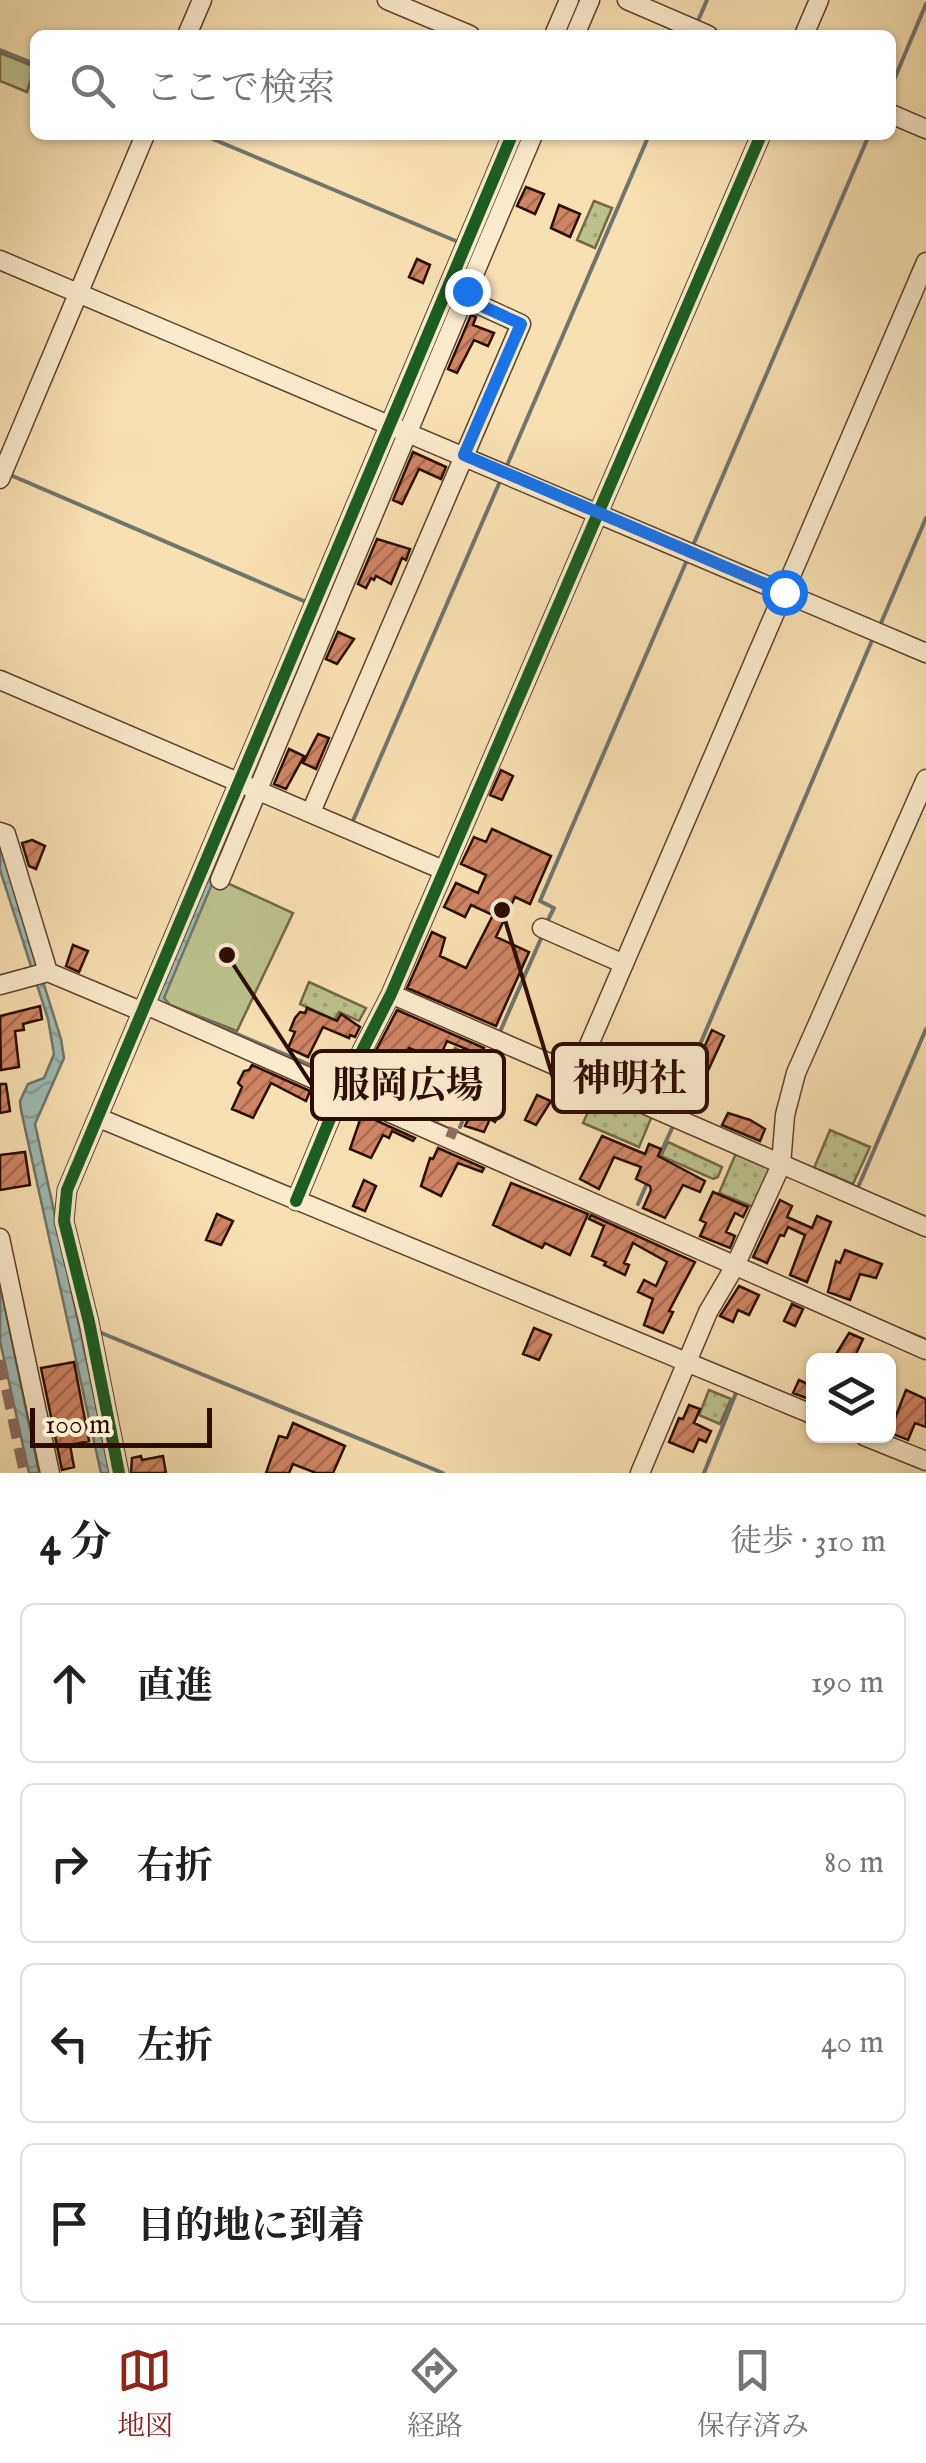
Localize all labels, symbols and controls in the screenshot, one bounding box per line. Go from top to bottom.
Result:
search box [30,30,896,140]
icon: search [65,58,120,113]
text: ここで検索 [145,66,335,114]
route end [445,269,491,315]
route start [762,570,808,616]
callout: 神明社 [553,1044,707,1112]
callout: 服岡広場 [312,1051,504,1119]
text: 神明社 [573,1057,687,1105]
text: 服岡広場 [332,1064,484,1112]
map controls [806,1353,896,1443]
button: layers [806,1353,896,1443]
scale bar [30,1403,212,1448]
text: 100 m [45,1408,111,1443]
text: 4 分 [40,1517,112,1570]
text: 徒歩 · 310 m [730,1522,886,1563]
icon: ahead [42,1656,97,1711]
text: 190 m [811,1663,884,1704]
text: 直進 [137,1664,213,1712]
icon: right [42,1836,97,1891]
text: 80 m [824,1843,884,1884]
text: 右折 [137,1844,213,1892]
icon: left [42,2016,97,2071]
text: 40 m [821,2023,884,2064]
text: 左折 [137,2024,213,2072]
icon: arrive [42,2196,97,2251]
text: 目的地に到着 [137,2204,365,2252]
tab: 地図 [117,2343,173,2445]
tab: 経路 [407,2343,463,2445]
tab: 保存済み [697,2343,809,2445]

